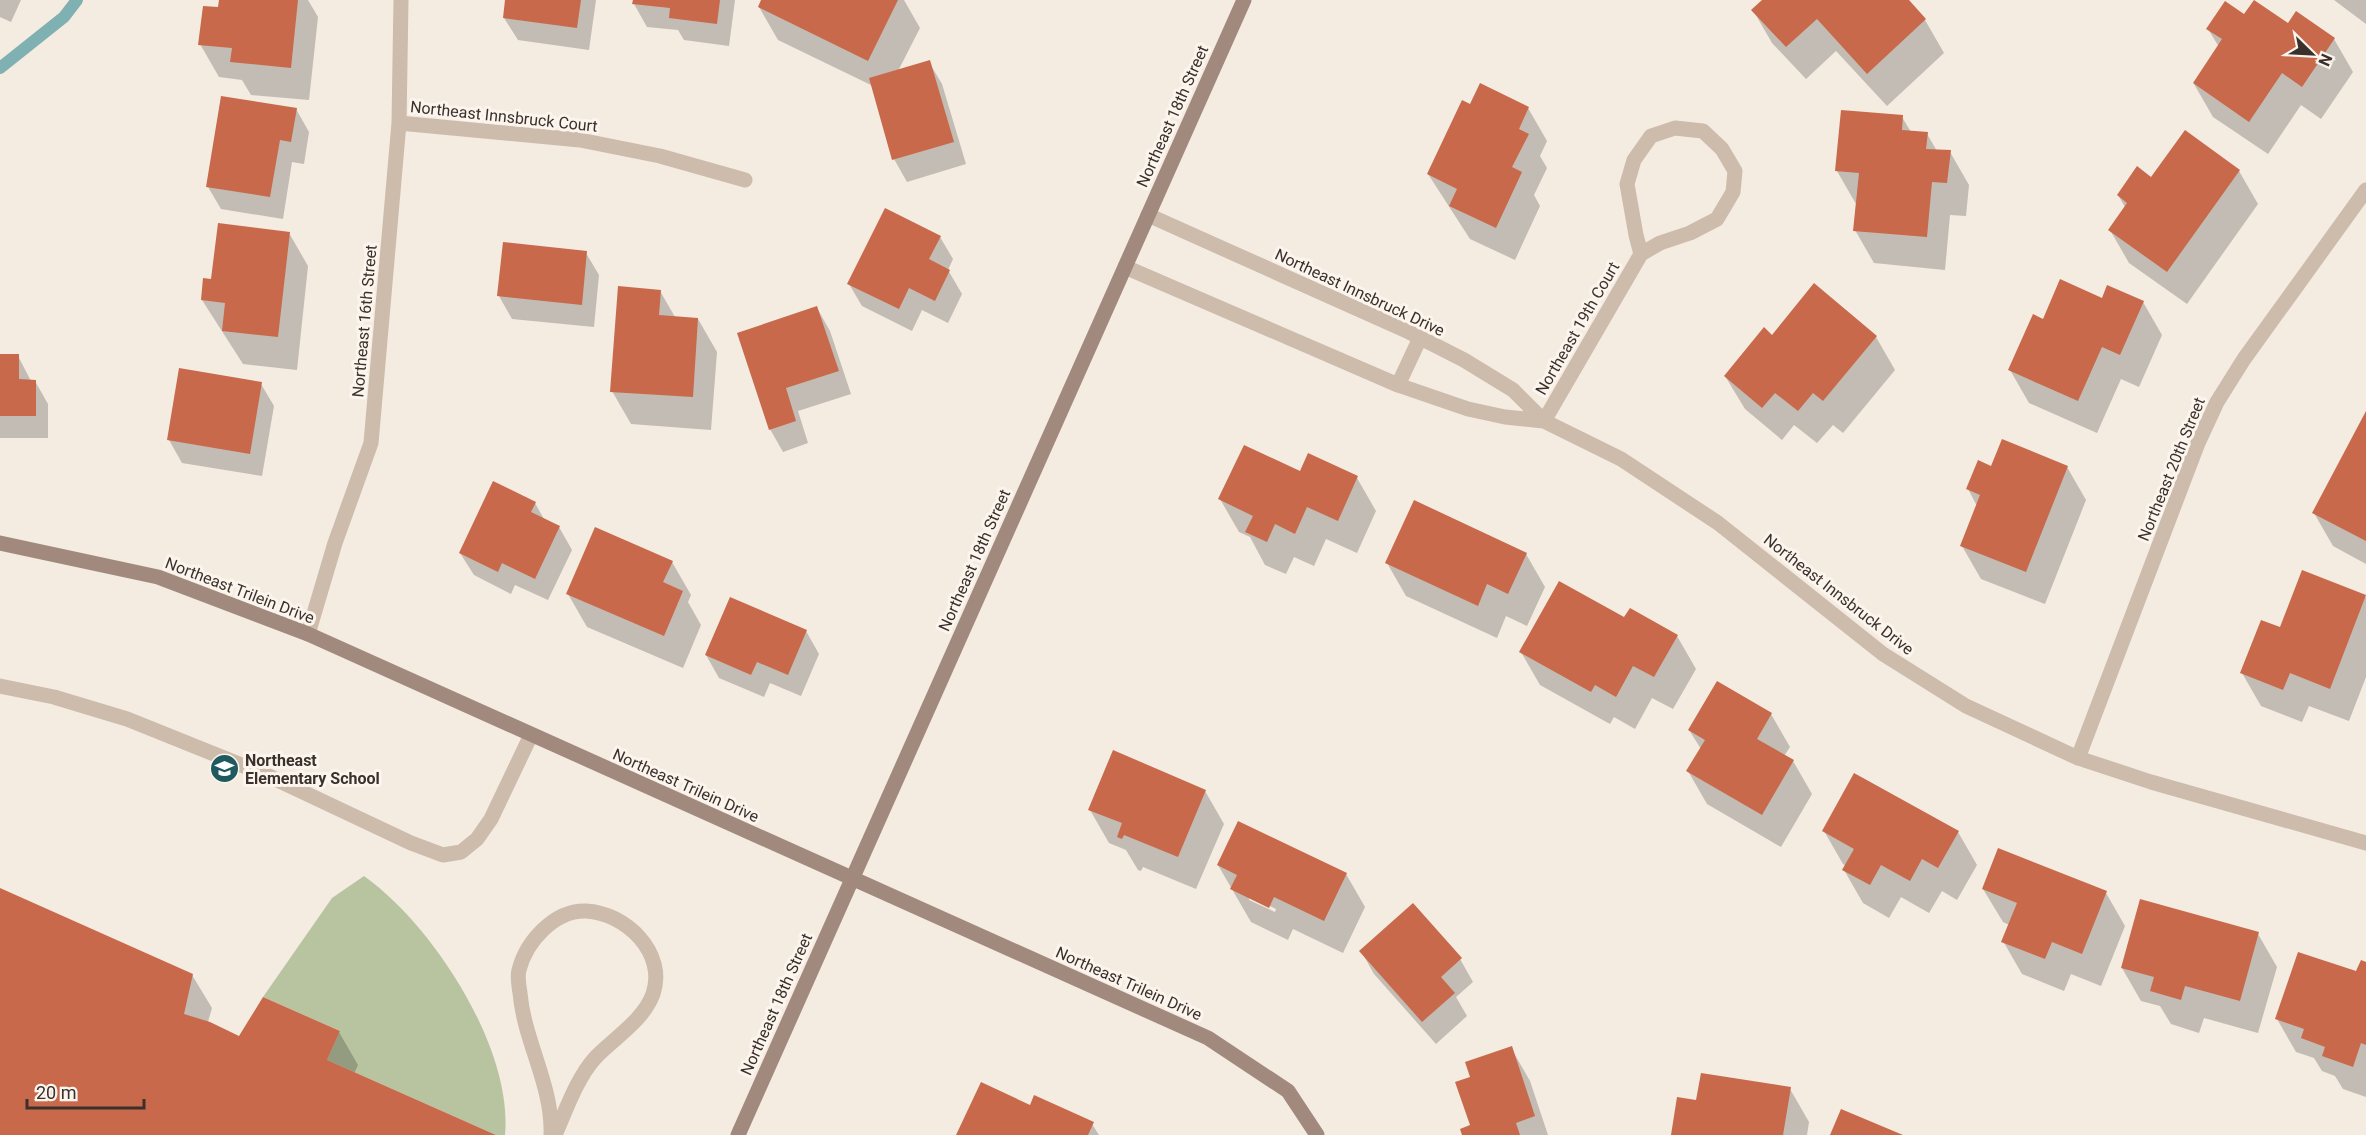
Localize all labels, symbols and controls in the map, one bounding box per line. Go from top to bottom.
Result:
north arrow [2282,24,2342,84]
street label: Northeast 18th Street [1133,42,1212,190]
text: N [2314,51,2336,69]
street label: Northeast Innsbruck Court [409,97,599,136]
street label: Northeast 16th Street [348,244,381,398]
street label: Northeast Innsbruck Drive [1272,245,1448,340]
street label: Northeast 19th Court [1532,258,1623,398]
street label: Northeast 20th Street [2134,395,2209,544]
street label: Northeast 18th Street [935,486,1014,634]
street label: Northeast Innsbruck Drive [1760,530,1917,659]
street label: Northeast Trilein Drive [163,553,317,628]
street label: Northeast Trilein Drive [610,745,762,826]
place label: Northeast Elementary School [245,751,380,788]
school or university icon: Northeast Elementary School [208,753,240,785]
street label: Northeast 18th Street [737,930,816,1078]
street label: Northeast Trilein Drive [1053,943,1205,1024]
scale bar [27,1072,144,1110]
text: 20 m [36,1082,76,1103]

